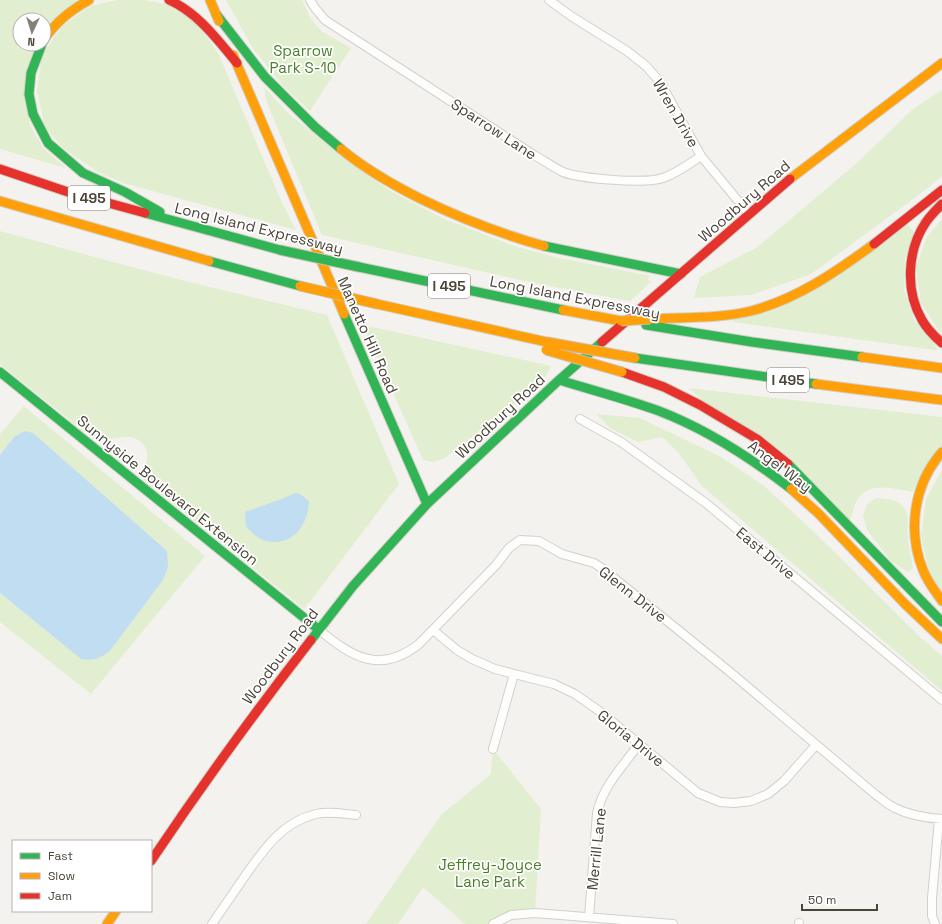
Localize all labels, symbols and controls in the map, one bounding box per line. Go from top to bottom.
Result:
north arrow [12,12,52,52]
text: N [27,35,35,49]
park label: Sparrow Park S-10 [270,41,336,77]
street label: Wren Drive [649,75,703,151]
street label: Sparrow Lane [448,94,541,164]
street label: Woodbury Road [694,156,794,246]
road number: I 495 [68,186,110,210]
street label: Long Island Expressway [173,198,345,258]
street label: Long Island Expressway [488,271,662,323]
street label: Manetto Hill Road [334,274,402,396]
road number: I 495 [428,274,470,298]
road number: I 495 [767,368,809,392]
street label: Woodbury Road [451,370,549,462]
street label: Sunnyside Boulevard Extension [73,411,263,569]
street label: Angel Way [744,436,816,496]
street label: East Drive [733,523,800,583]
street label: Glenn Drive [595,562,671,626]
street label: Woodbury Road [238,604,322,708]
street label: Gloria Drive [594,705,668,771]
street label: Merrill Lane [582,807,610,891]
legend [12,840,152,912]
text: Fast [48,848,73,864]
park label: Jeffrey-Joyce Lane Park [438,855,542,891]
text: Slow [48,868,75,884]
scale bar [802,886,877,912]
text: Jam [48,888,72,904]
text: 50 m [808,892,836,908]

